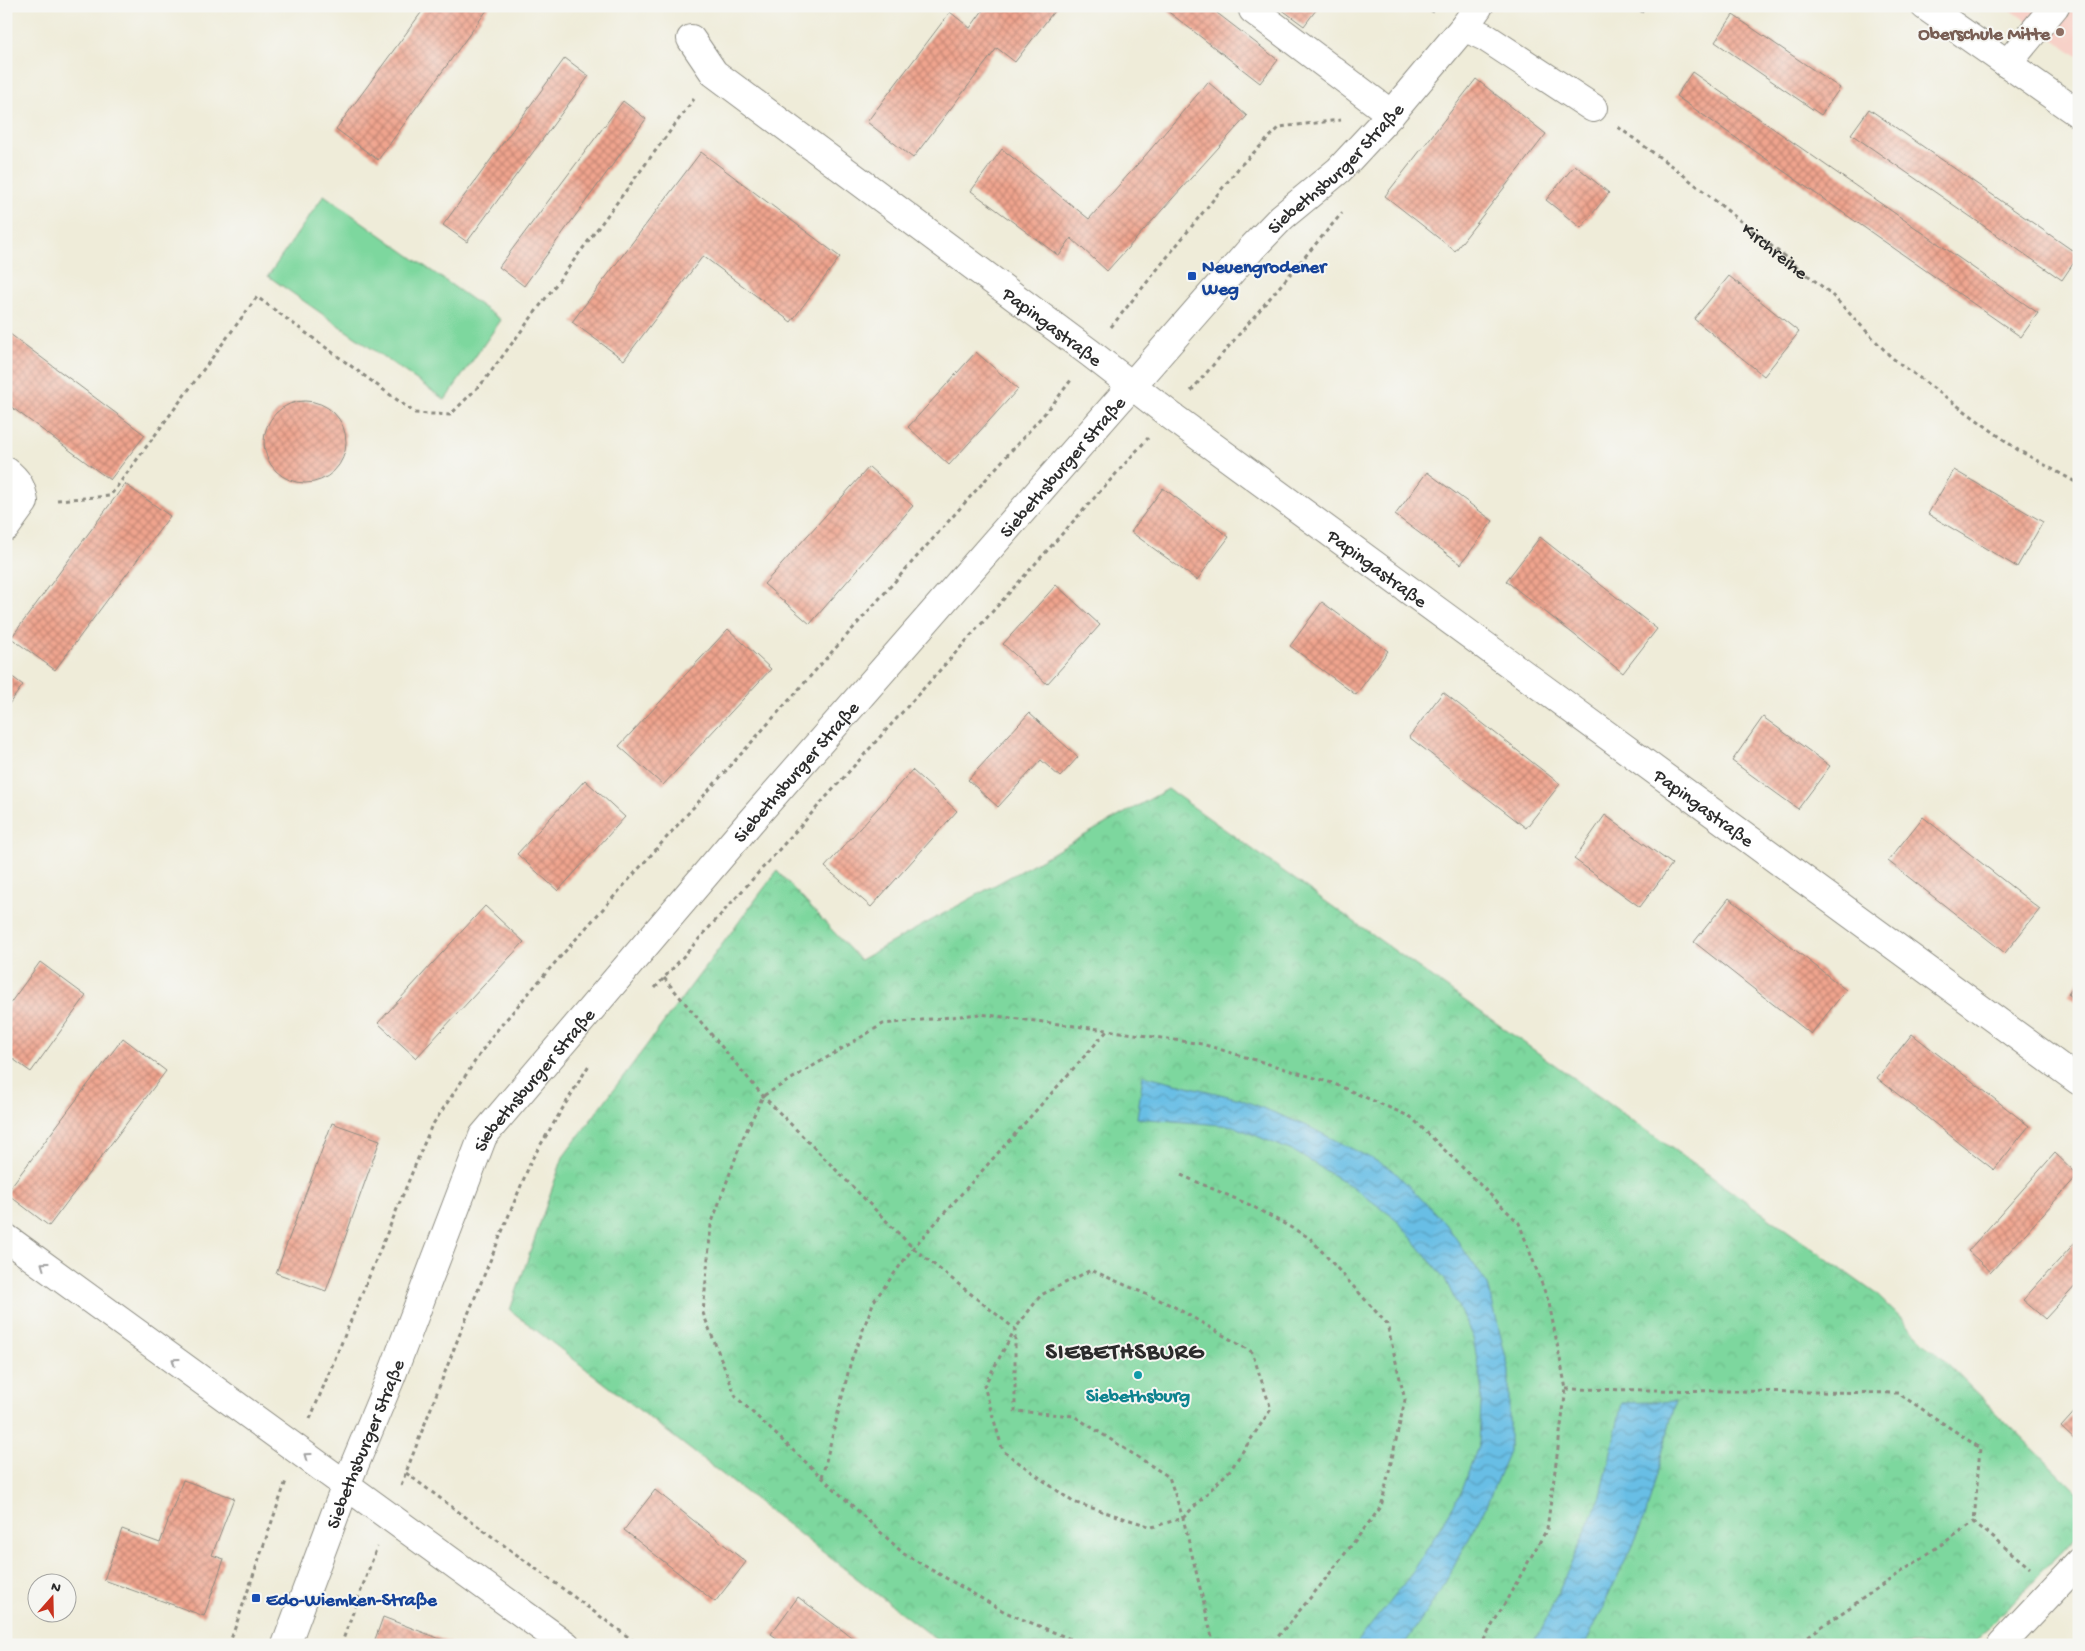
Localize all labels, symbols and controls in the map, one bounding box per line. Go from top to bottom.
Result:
place label: Oberschule Mitte [1918,24,2051,47]
marker: Oberschule Mitte [2054,26,2066,38]
street label: Siebethsburger Straße [1264,99,1410,240]
street label: Kirchreihe [1736,219,1812,286]
place label: Neuengrodener Weg [1201,257,1328,302]
marker: Neuengrodener Weg [1186,270,1198,282]
street label: Papingastraße [996,283,1106,373]
street label: Siebethsburger Straße [996,393,1132,544]
street label: Papingastraße [1321,525,1431,615]
street label: Siebethsburger Straße [730,698,866,849]
street label: Papingastraße [1647,765,1757,854]
street label: Siebethsburger Straße [470,1005,602,1155]
one-way arrow [40,1262,50,1271]
district label: SIEBETHSBURG [1046,1339,1205,1368]
street label: Siebethsburger Straße [323,1357,412,1532]
one-way arrow [171,1358,181,1367]
marker: Siebethsburg [1132,1369,1144,1381]
place label: Siebethsburg [1086,1386,1190,1409]
one-way arrow [304,1454,313,1462]
north arrow [28,1574,78,1624]
text: N [48,1579,63,1598]
place label: Edo-Wiemken-Straße [266,1590,438,1613]
marker: Edo-Wiemken-Straße [250,1592,262,1604]

